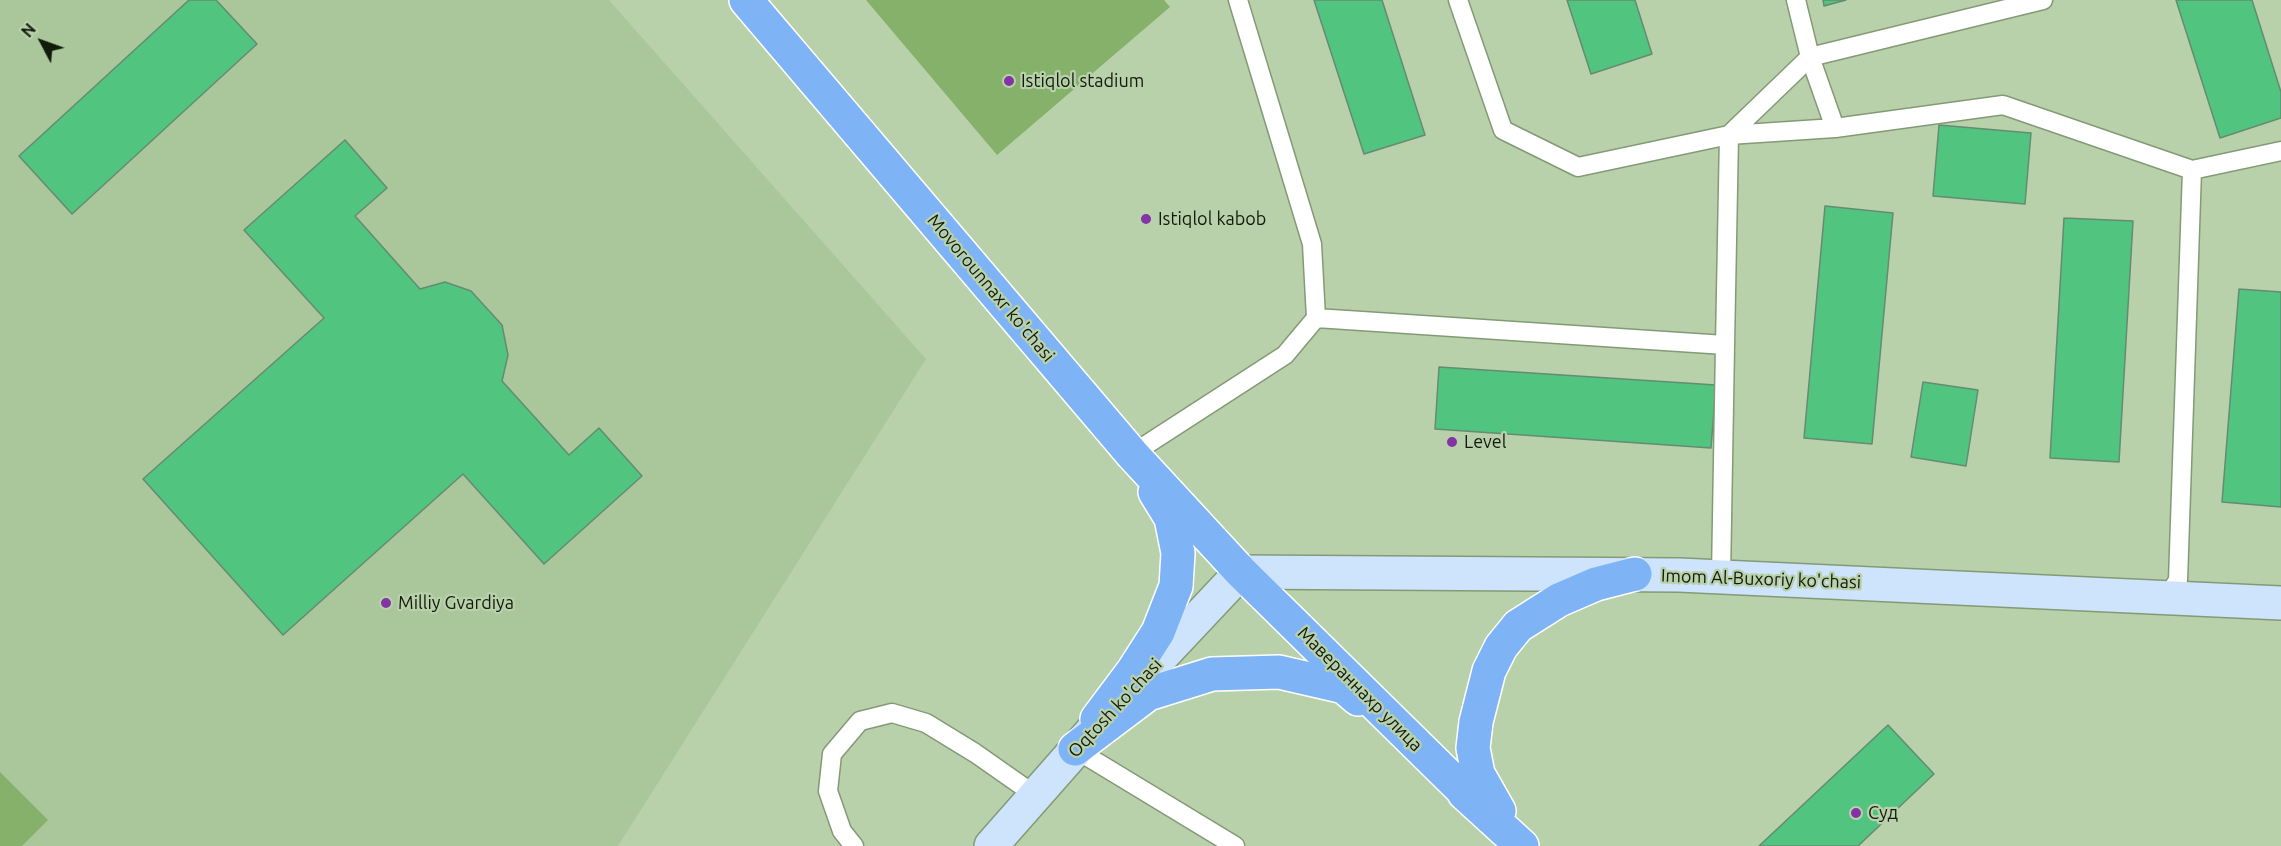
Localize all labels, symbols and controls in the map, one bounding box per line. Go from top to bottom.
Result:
north arrow [12,12,72,72]
text: N [18,20,39,41]
place label: Istiqlol stadium [1021,70,1144,92]
marker: Istiqlol stadium [1002,74,1016,88]
place label: Istiqlol kabob [1158,208,1266,230]
street label: Movorounnaxr ko'chasi [923,210,1059,366]
marker: Istiqlol kabob [1139,212,1153,226]
place label: Level [1464,431,1506,453]
marker: Level [1445,435,1459,449]
street label: Imom Al-Buxoriy ko'chasi [1661,565,1861,593]
place label: Milliy Gvardiya [398,592,514,614]
marker: Milliy Gvardiya [379,596,393,610]
street label: Мавераннахр улица [1293,622,1427,756]
street label: Oqtosh ko'chasi [1064,654,1166,762]
place label: Суд [1868,802,1898,824]
marker: Суд [1849,806,1863,820]

